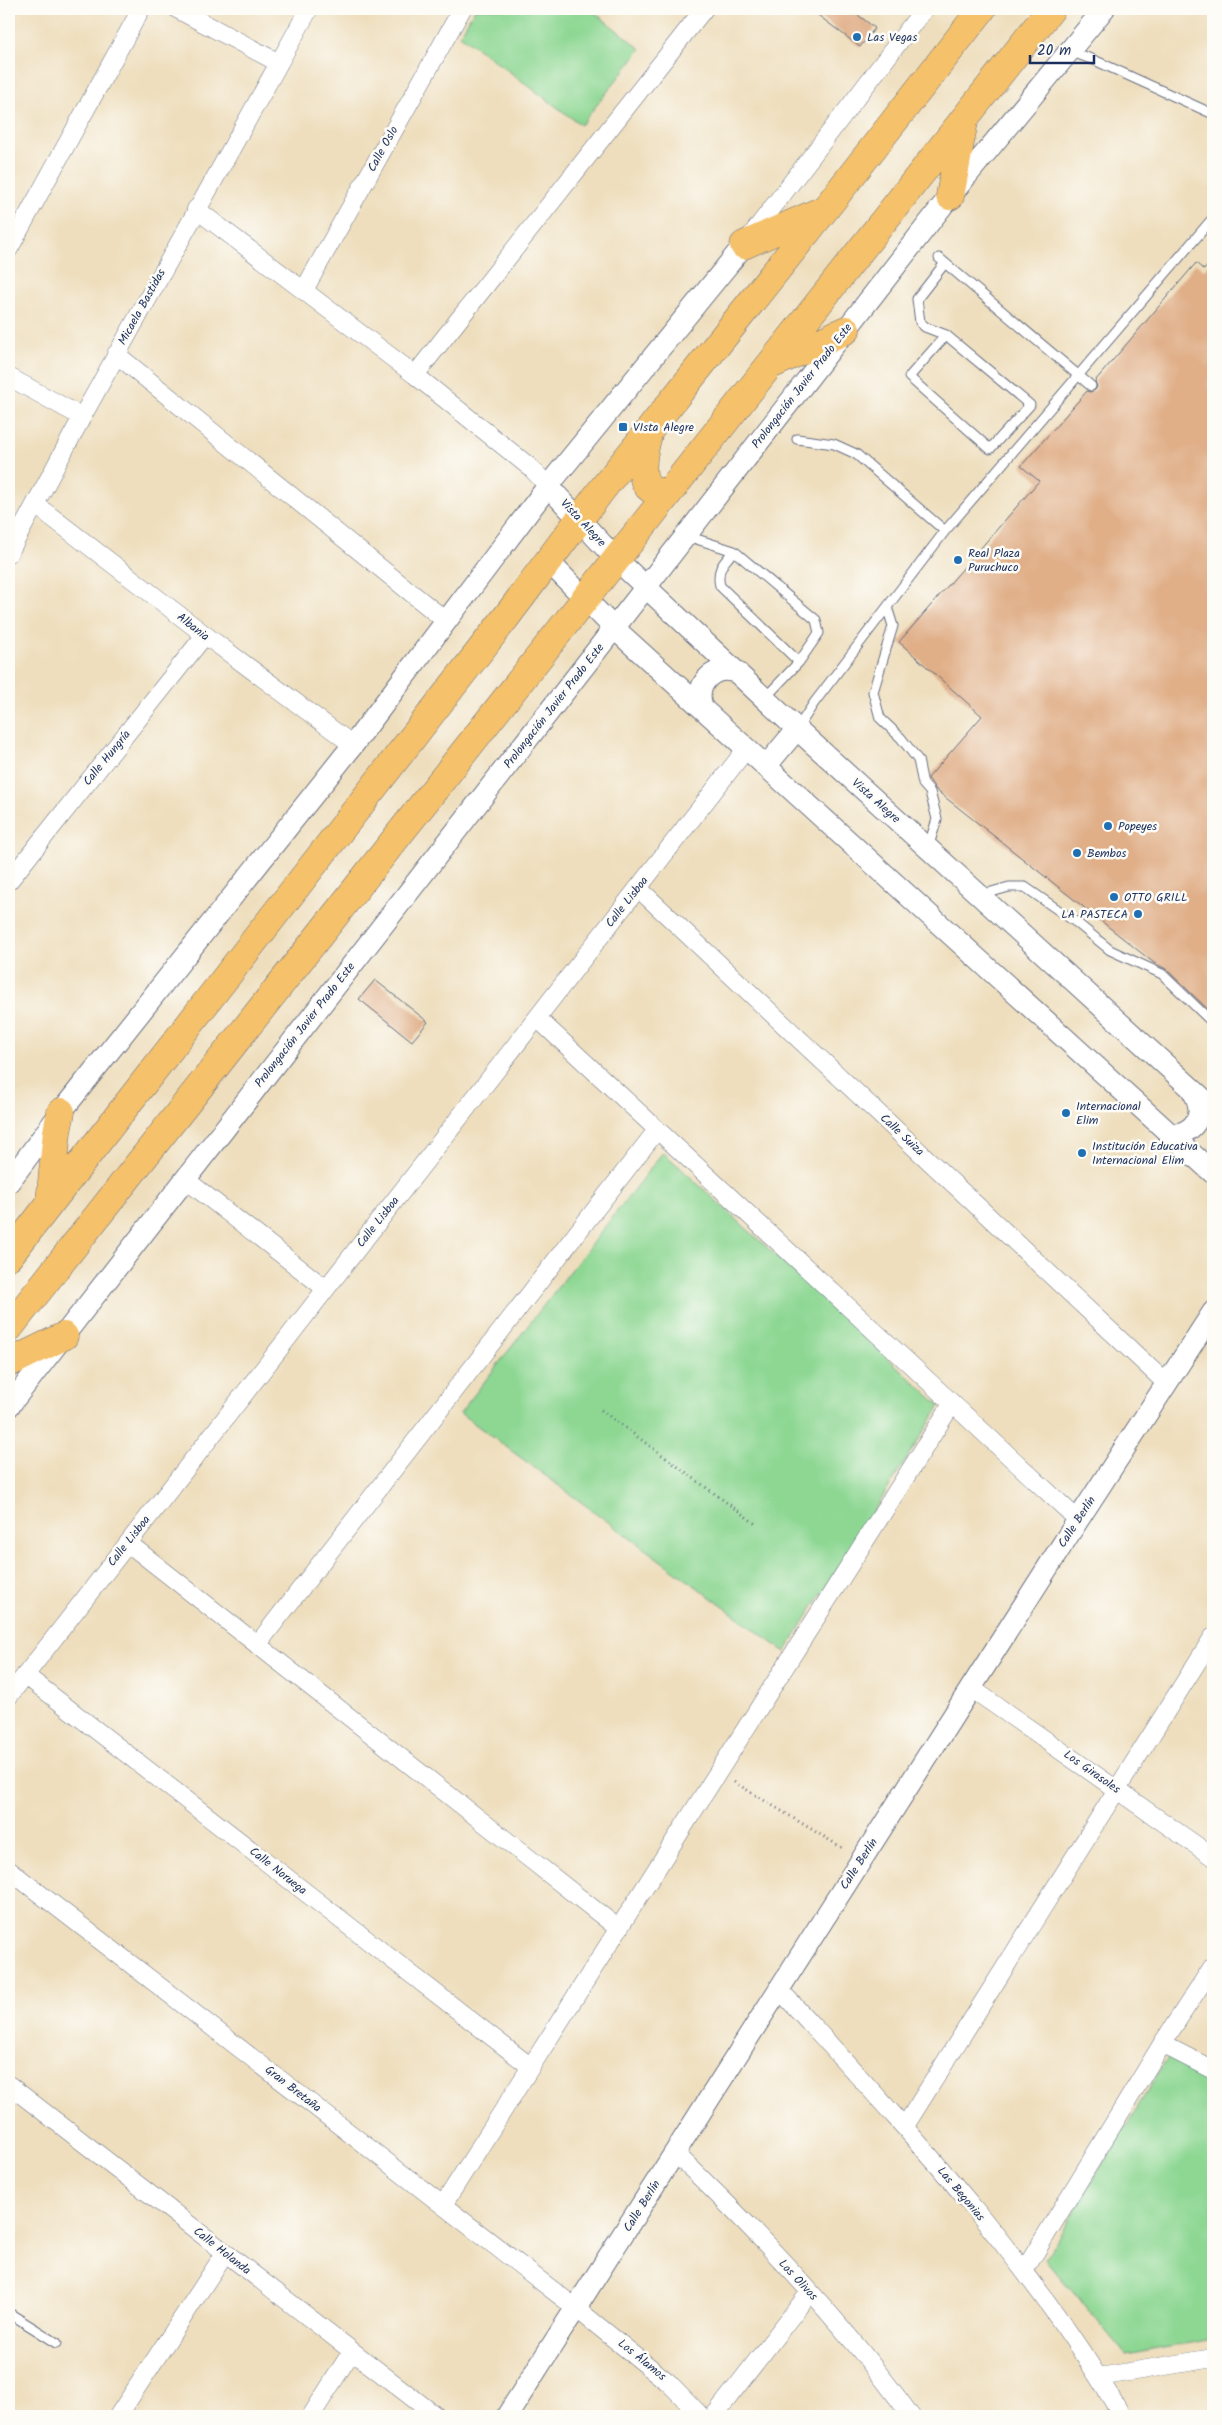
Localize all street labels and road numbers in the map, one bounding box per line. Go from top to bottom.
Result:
street label: Calle Oslo [363,123,403,175]
street label: Micaela Bastidas [113,265,171,349]
street label: Prolongación Javier Prado Este [747,319,857,453]
street label: Vista Alegre [556,495,611,552]
street label: Albania [173,608,214,646]
street label: Prolongación Javier Prado Este [499,639,609,773]
street label: Calle Hungría [78,726,136,790]
street label: Vista Alegre [847,774,905,829]
street label: Calle Lisboa [601,872,653,932]
street label: Prolongación Javier Prado Este [250,958,360,1092]
street label: Calle Suiza [875,1109,929,1161]
street label: Calle Lisboa [352,1192,404,1252]
street label: Calle Berlín [1053,1492,1101,1552]
street label: Calle Lisboa [103,1511,155,1571]
street label: Los Girasoles [1060,1745,1124,1799]
street label: Calle Berlín [835,1834,883,1894]
street label: Calle Noruega [245,1842,311,1900]
street label: Gran Bretaña [261,2061,326,2117]
street label: Las Begonias [932,2163,990,2225]
street label: Calle Berlín [619,2176,665,2236]
street label: Calle Holanda [189,2222,255,2280]
street label: Los Olivos [774,2255,822,2305]
street label: Los Álamos [614,2334,670,2386]

